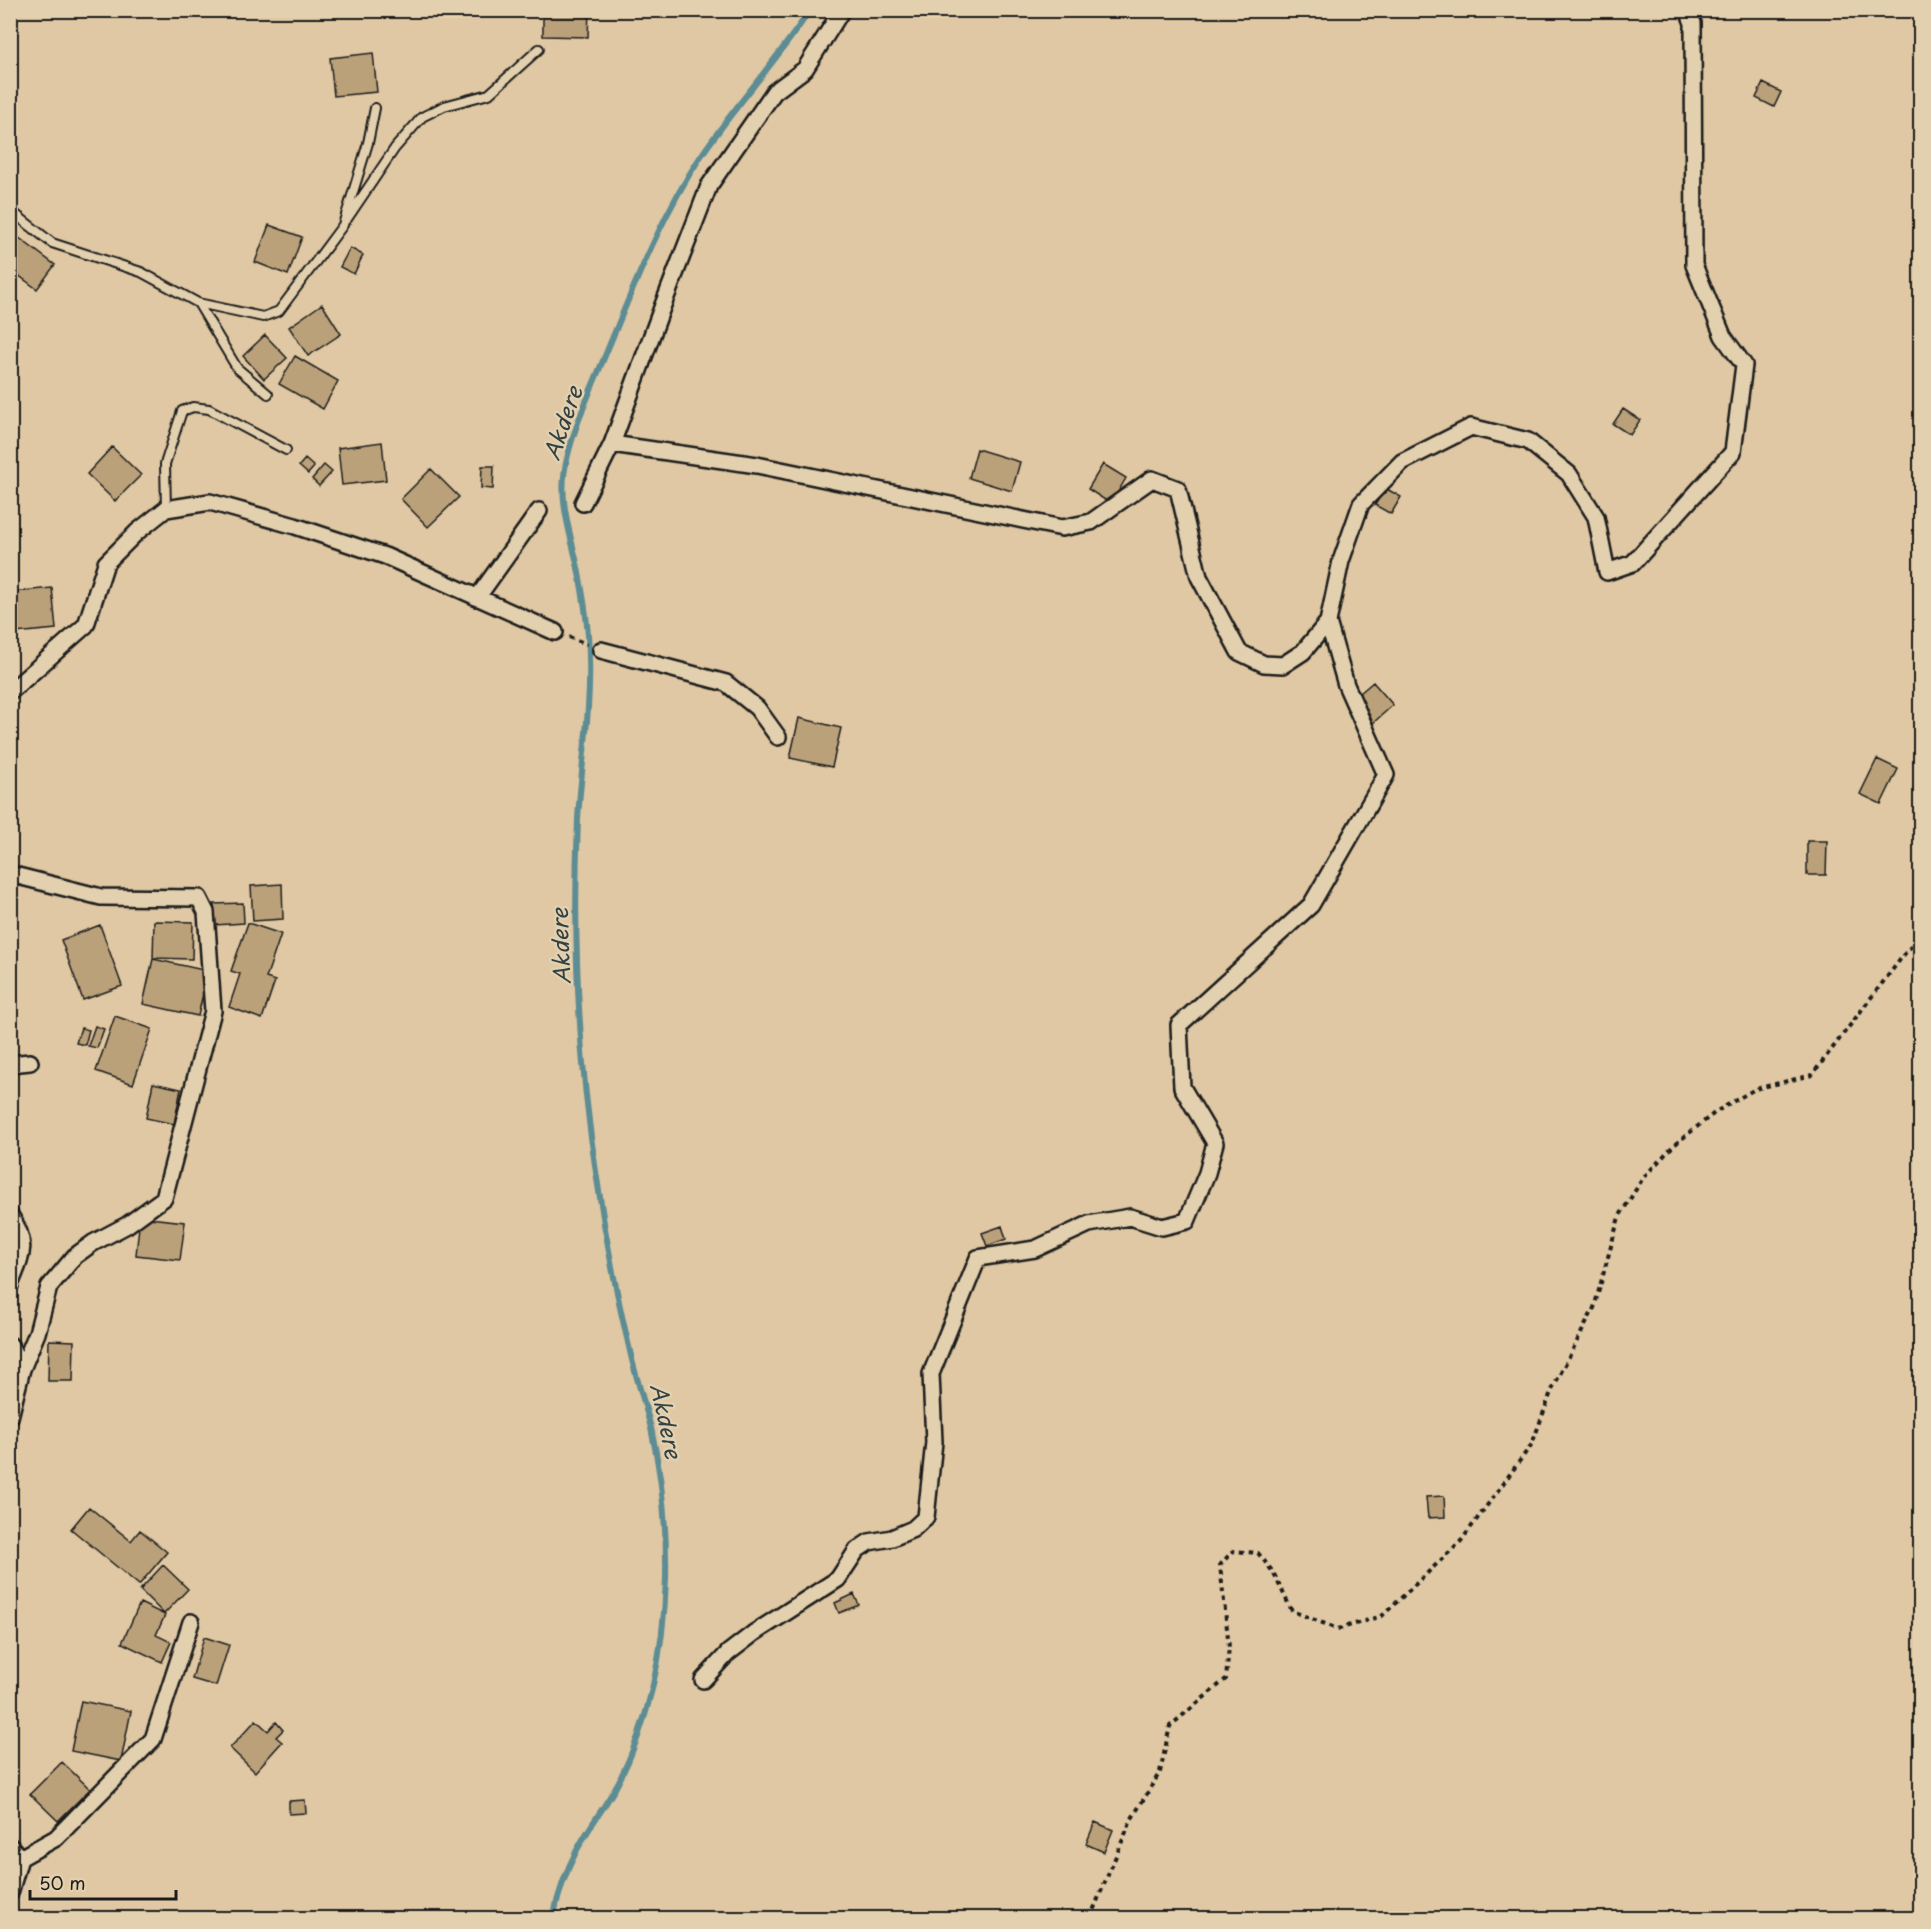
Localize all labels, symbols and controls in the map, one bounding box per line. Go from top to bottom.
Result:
water label: Akdere [534,380,590,464]
water label: Akdere [542,906,577,985]
water label: Akdere [643,1380,692,1462]
scale bar [30,1863,176,1901]
text: 50 m [39,1869,86,1896]

